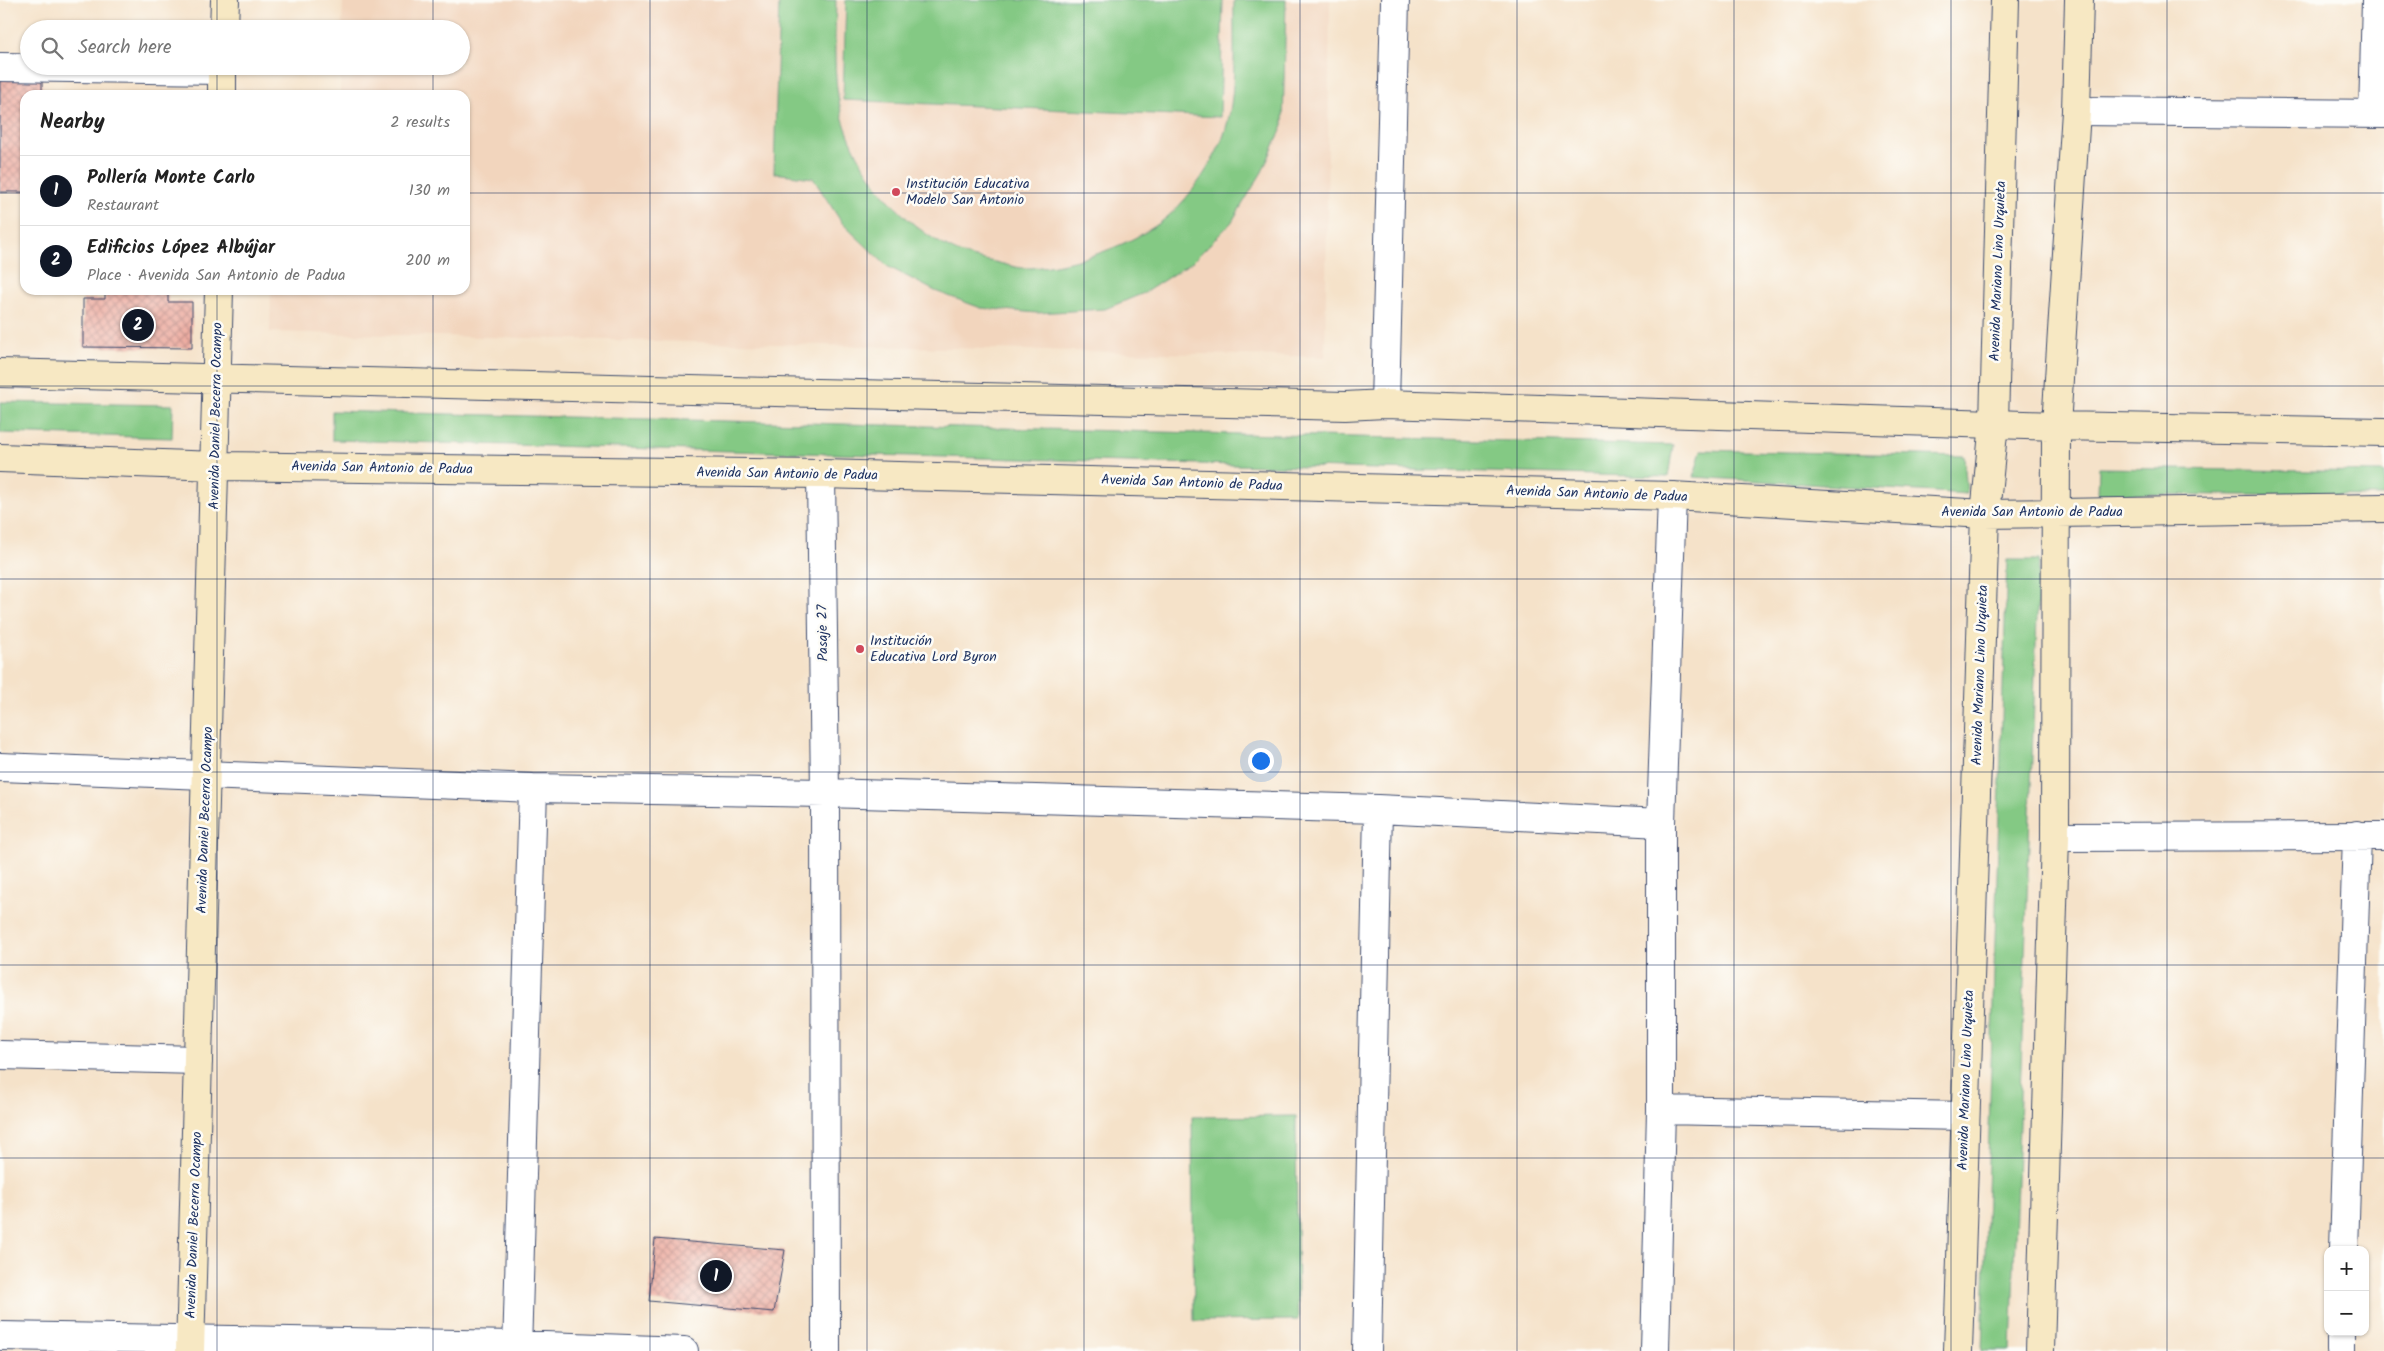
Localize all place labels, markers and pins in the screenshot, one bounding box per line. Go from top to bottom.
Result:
place label: Institución Educativa Modelo San Antonio [906,173,1030,211]
marker: Institución Educativa Modelo San Antonio [890,186,902,198]
pin: 2 [122,306,154,344]
place label: Institución Educativa Lord Byron [870,630,997,668]
marker: Institución Educativa Lord Byron [854,643,866,655]
pin: 1 [700,1257,732,1295]

